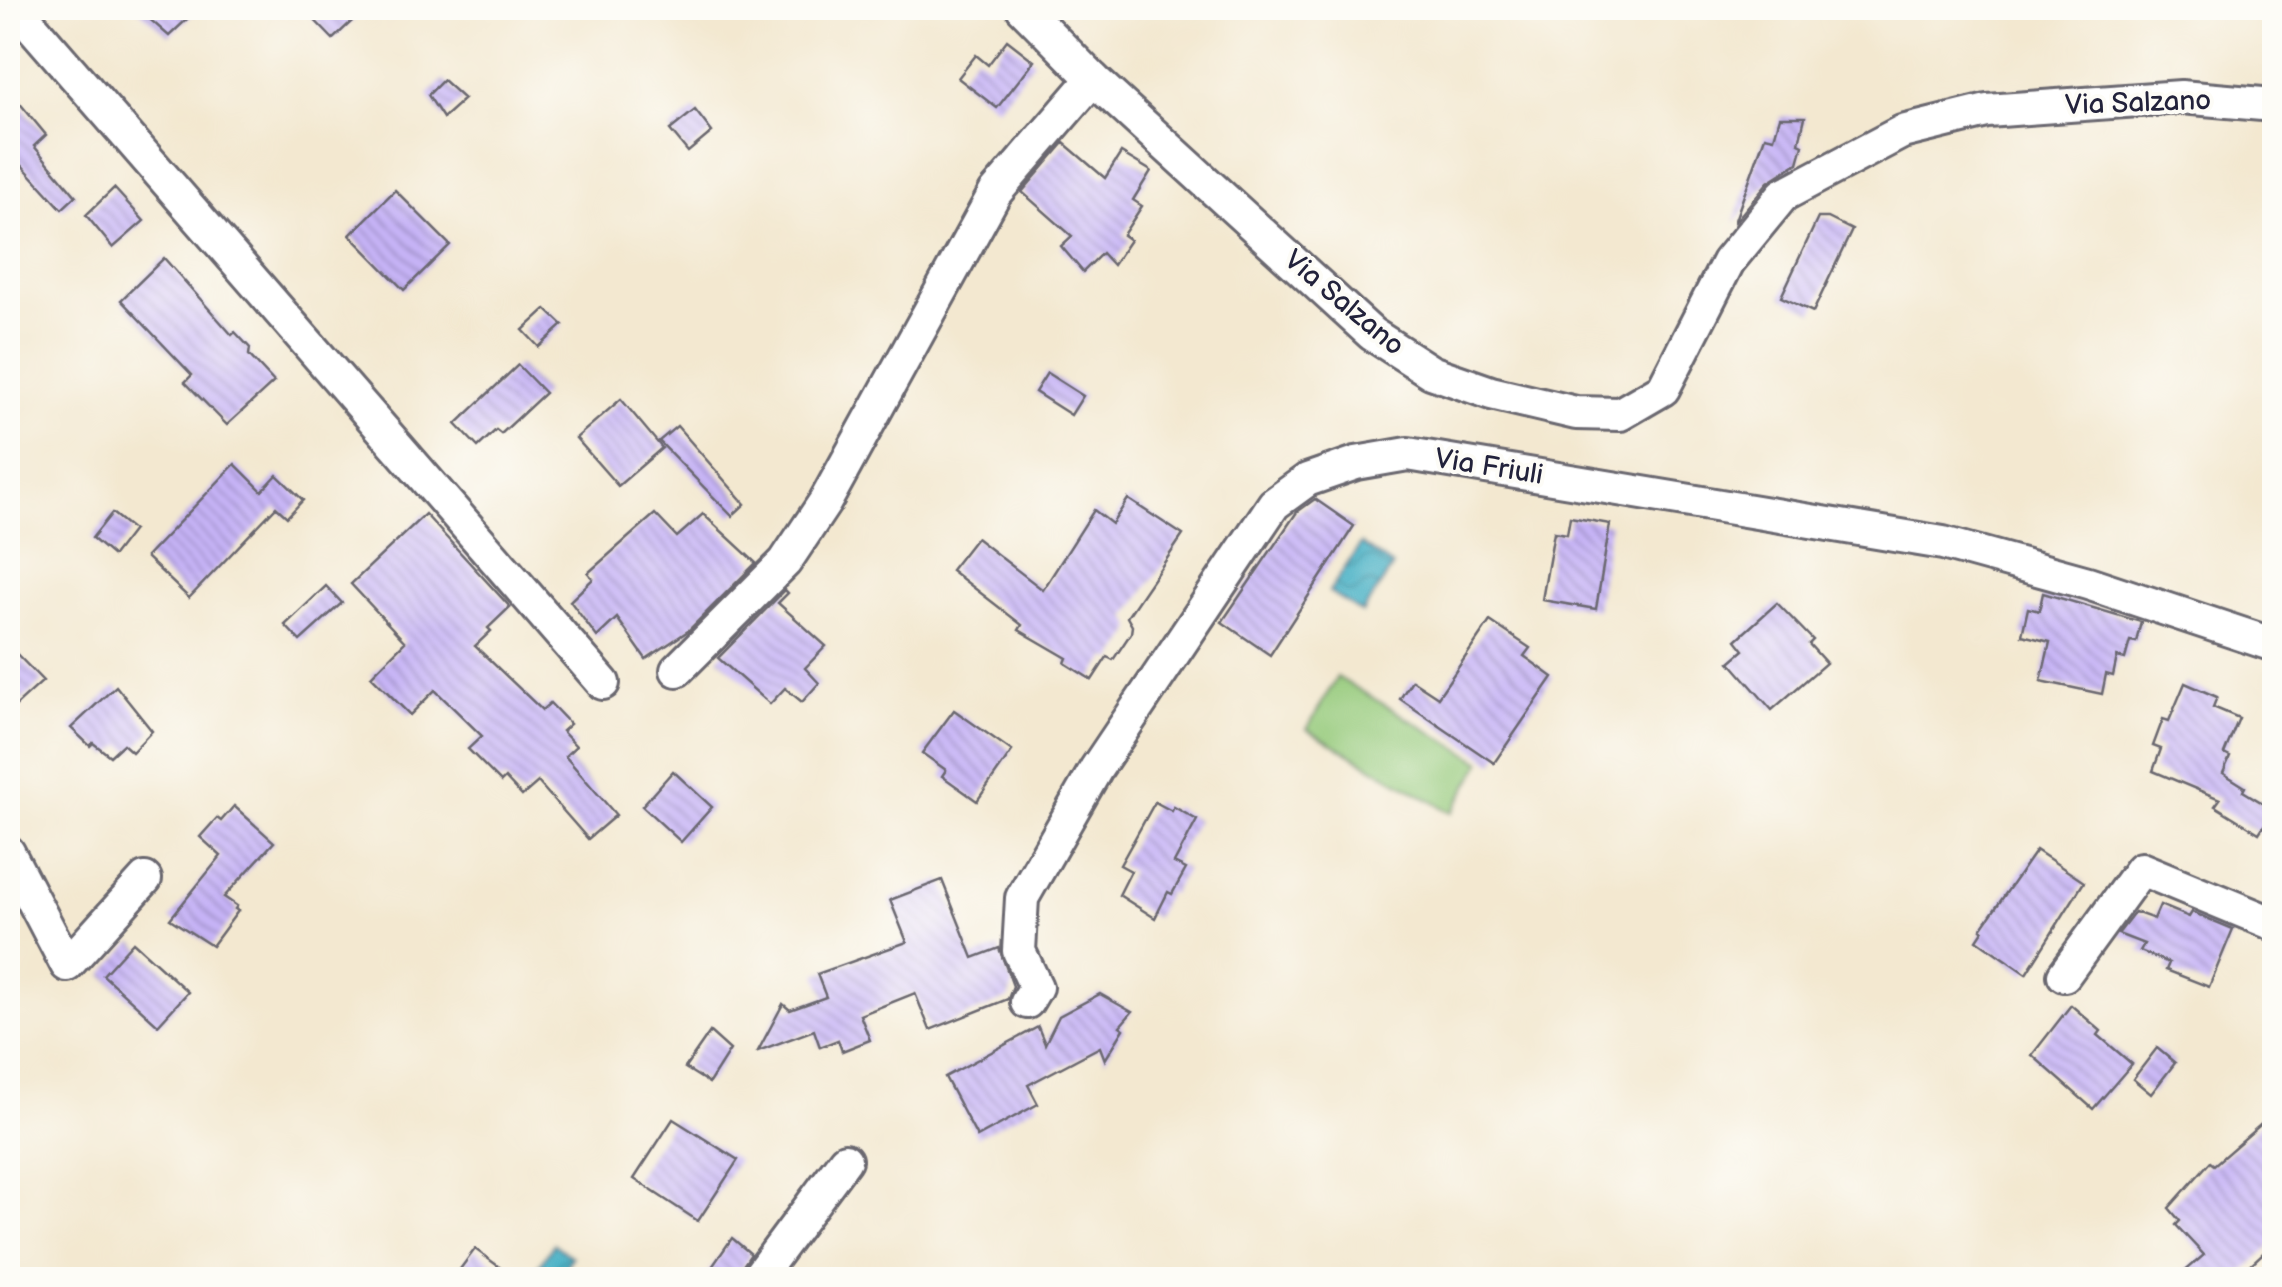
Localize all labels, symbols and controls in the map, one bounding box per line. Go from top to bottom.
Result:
street label: Via Salzano [2064,84,2212,122]
street label: Via Salzano [1277,243,1411,363]
street label: Via Friuli [1433,442,1545,492]

